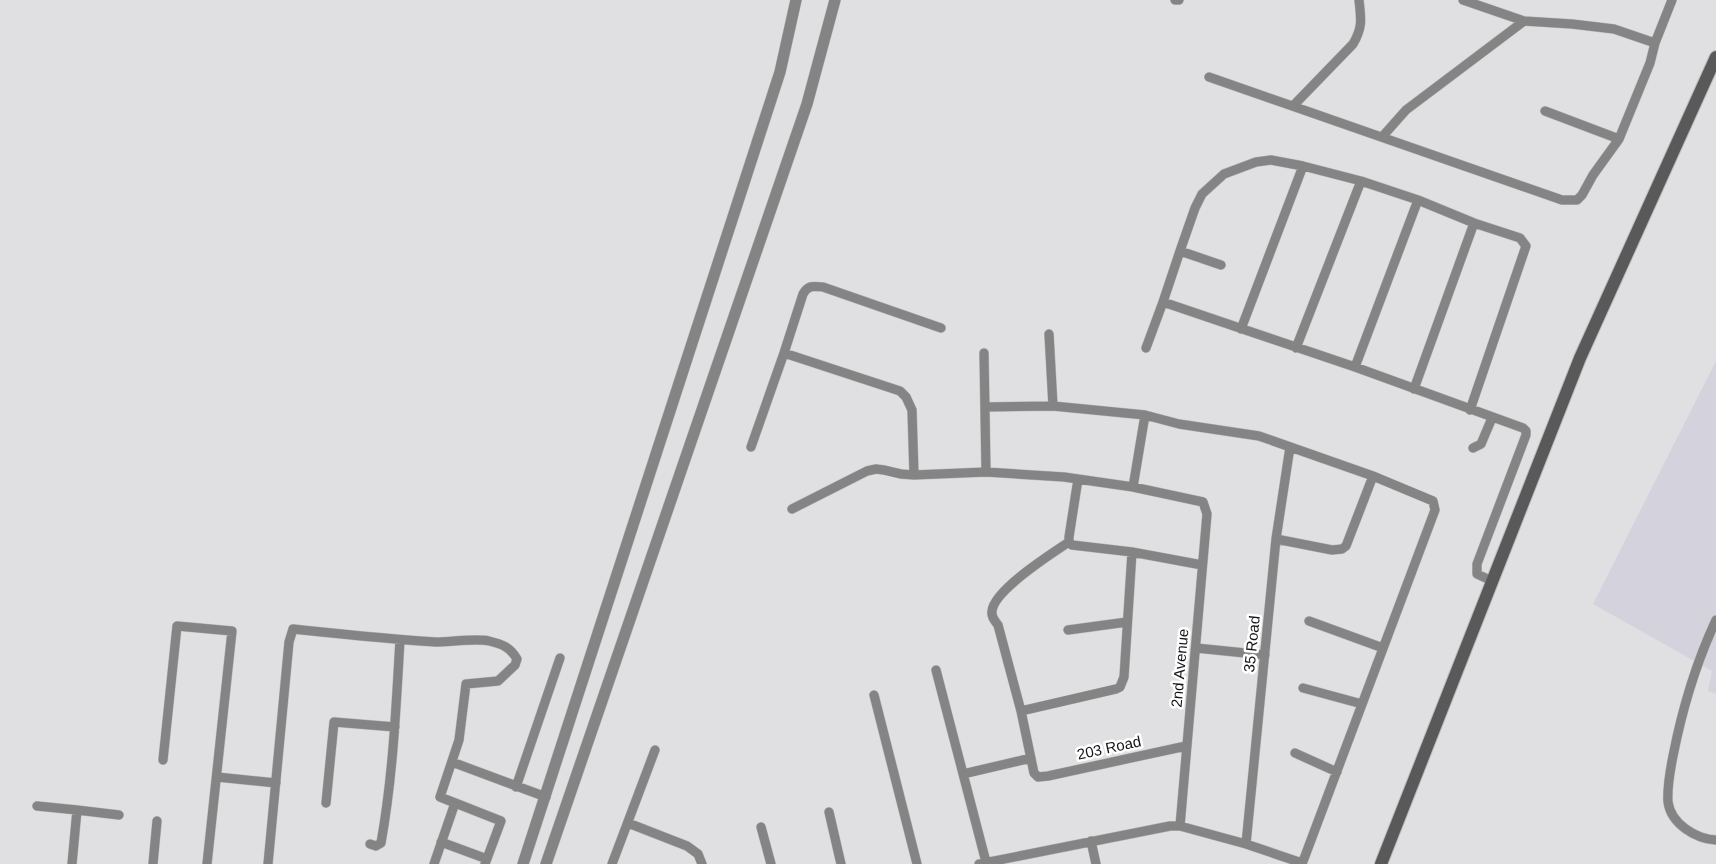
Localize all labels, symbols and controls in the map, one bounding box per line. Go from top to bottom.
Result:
street label: 35 Road [1240,615,1263,673]
street label: 2nd Avenue [1168,628,1191,708]
street label: 203 Road [1075,732,1142,763]

